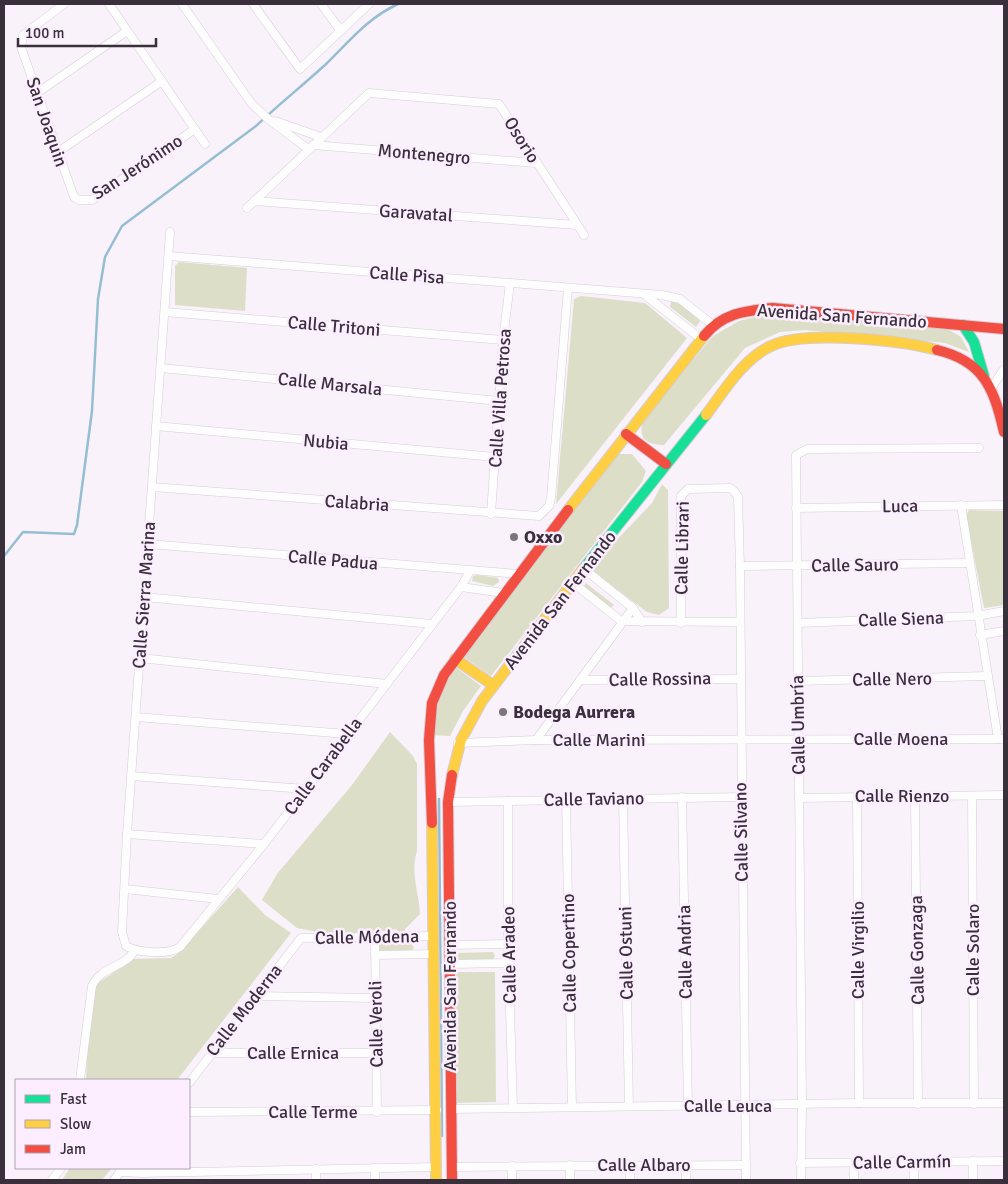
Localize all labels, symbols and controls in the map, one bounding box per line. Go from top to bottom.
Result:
scale bar [18,15,155,47]
text: 100 m [25,24,65,42]
street label: San Joaquin [21,74,73,170]
street label: Osorio [499,113,545,167]
street label: San Jerónimo [87,129,187,205]
street label: Montenegro [377,139,471,169]
street label: Garavatal [378,199,454,227]
street label: Calle Pisa [369,261,445,289]
street label: Avenida San Fernando [756,299,928,333]
street label: Calle Tritoni [287,311,381,341]
street label: Calle Villa Petrosa [484,328,516,468]
street label: Calle Marsala [277,368,383,400]
street label: Nubia [302,429,350,455]
street label: Calabria [324,490,390,516]
street label: Luca [882,495,918,517]
street label: Calle Librari [670,501,694,595]
street label: Calle Sierra Marina [128,521,160,669]
street label: Avenida San Fernando [499,526,621,674]
place label: Oxxo [524,526,562,548]
marker: Oxxo [508,531,520,543]
street label: Calle Padua [287,545,379,575]
street label: Calle Sauro [811,553,899,577]
street label: Calle Siena [858,607,944,631]
street label: Calle Rossina [609,667,711,691]
street label: Calle Nero [852,667,932,691]
street label: Calle Umbría [786,675,810,775]
place label: Bodega Aurrera [513,701,635,723]
marker: Bodega Aurrera [497,706,509,718]
street label: Calle Carabella [279,713,367,819]
street label: Calle Moena [854,728,948,750]
street label: Calle Marini [552,729,646,751]
street label: Calle Silvano [729,782,753,882]
street label: Calle Rienzo [855,785,949,807]
street label: Calle Taviano [544,787,644,811]
street label: Calle Copertino [557,893,581,1013]
street label: Calle Gonzaga [905,895,929,1005]
street label: Avenida San Fernando [439,901,461,1071]
street label: Calle Virgilio [847,901,869,999]
street label: Calle Solaro [962,904,984,996]
street label: Calle Andria [673,905,697,999]
street label: Calle Aradeo [497,906,521,1004]
street label: Calle Ostuni [614,906,638,1000]
street label: Calle Módena [315,925,419,949]
street label: Calle Moderna [201,959,287,1061]
street label: Calle Veroli [364,980,388,1068]
street label: Calle Ernica [247,1042,339,1064]
legend [15,1079,190,1169]
text: Fast [60,1090,87,1108]
street label: Calle Leuca [684,1095,772,1117]
street label: Calle Terme [268,1101,358,1123]
text: Slow [60,1115,91,1133]
text: Jam [60,1140,86,1158]
street label: Calle Carmín [853,1150,951,1174]
street label: Calle Albaro [597,1154,691,1176]

